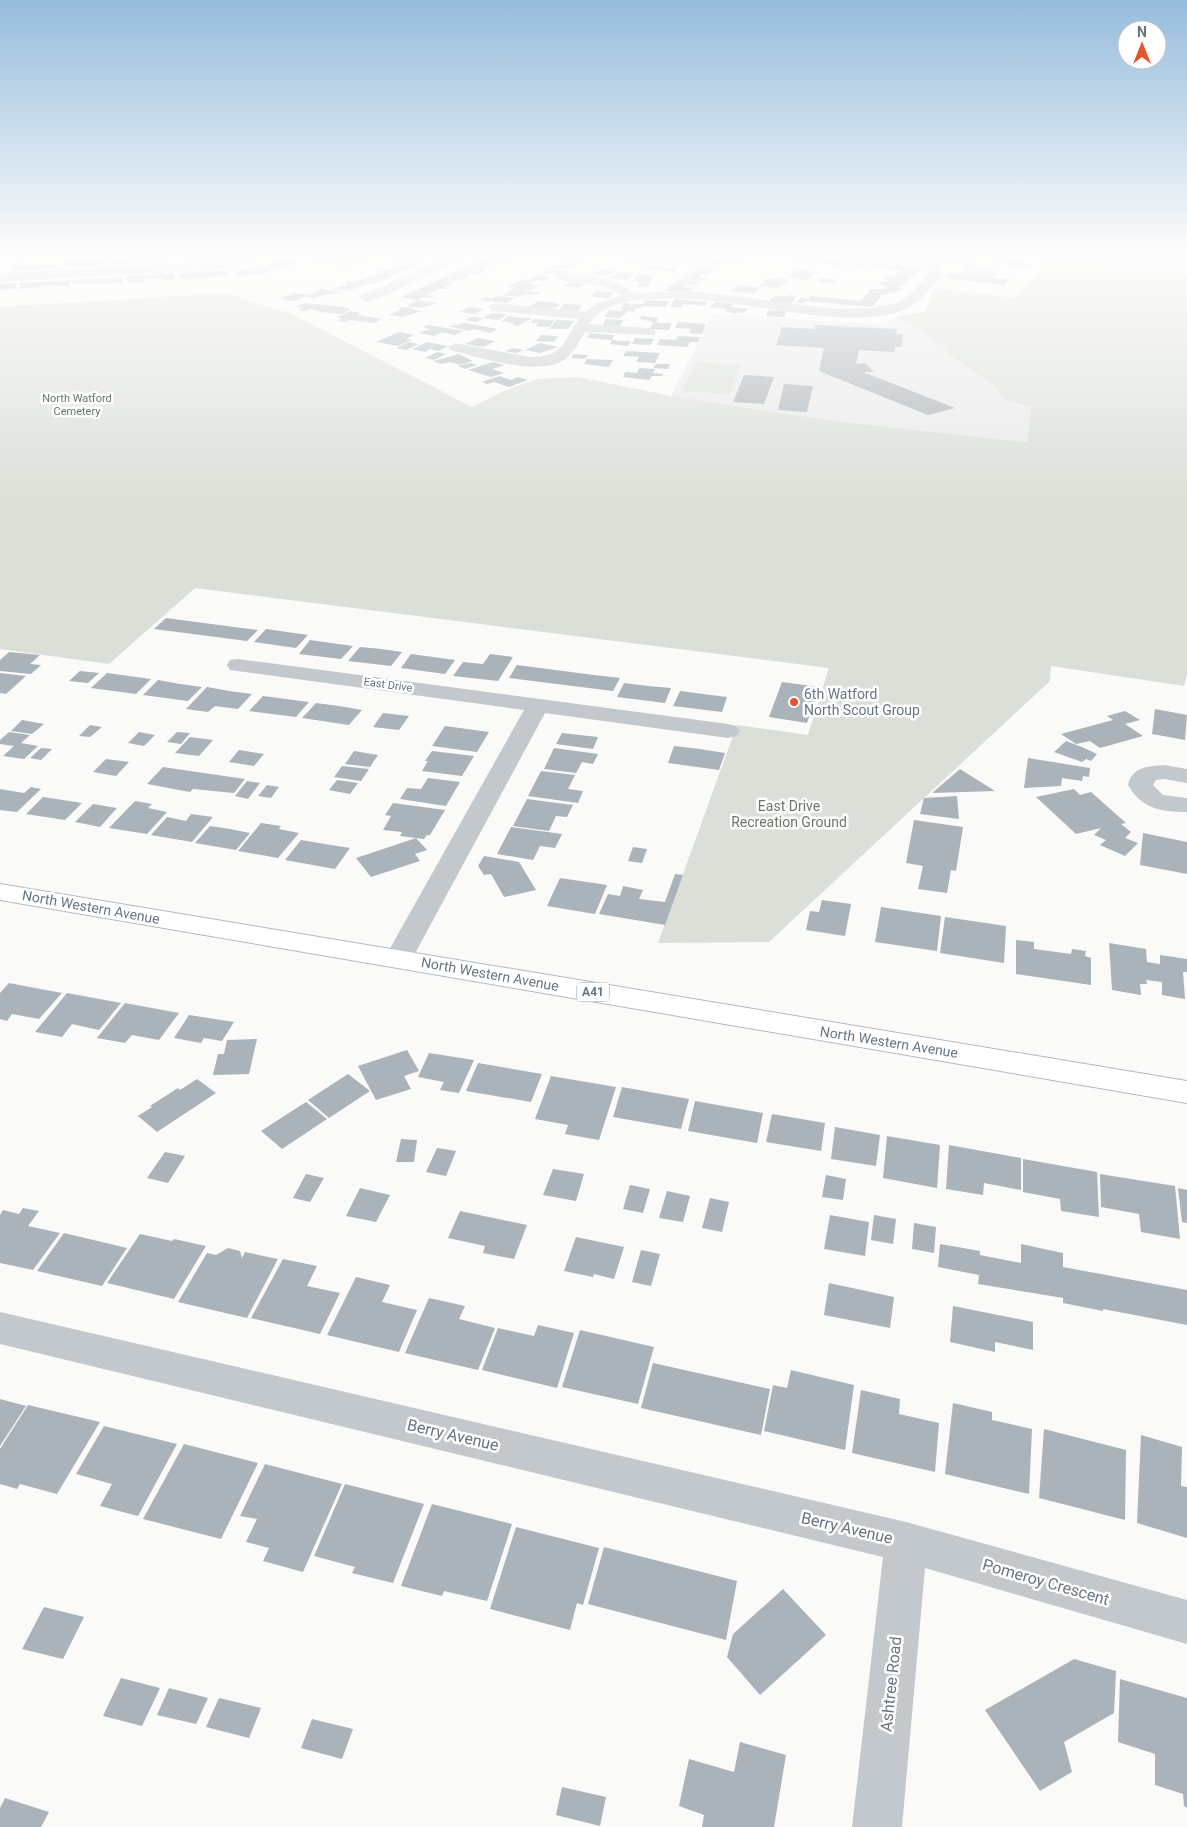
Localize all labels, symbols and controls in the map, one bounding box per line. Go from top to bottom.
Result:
north arrow [1117,20,1167,70]
text: N [1137,24,1147,40]
park label: North Watford Cemetery [42,392,112,418]
street label: East Drive [363,675,413,695]
place label: 6th Watford North Scout Group [804,686,920,718]
marker: 6th Watford North Scout Group [788,696,800,708]
park label: East Drive Recreation Ground [731,798,847,830]
street label: North Western Avenue [21,887,161,927]
street label: North Western Avenue [420,954,560,994]
road number: A41 [577,982,609,1002]
street label: North Western Avenue [819,1023,959,1061]
street label: Berry Avenue [405,1415,501,1455]
street label: Berry Avenue [799,1508,895,1548]
street label: Pomeroy Crescent [981,1555,1111,1609]
street label: Ashtree Road [877,1635,905,1733]

